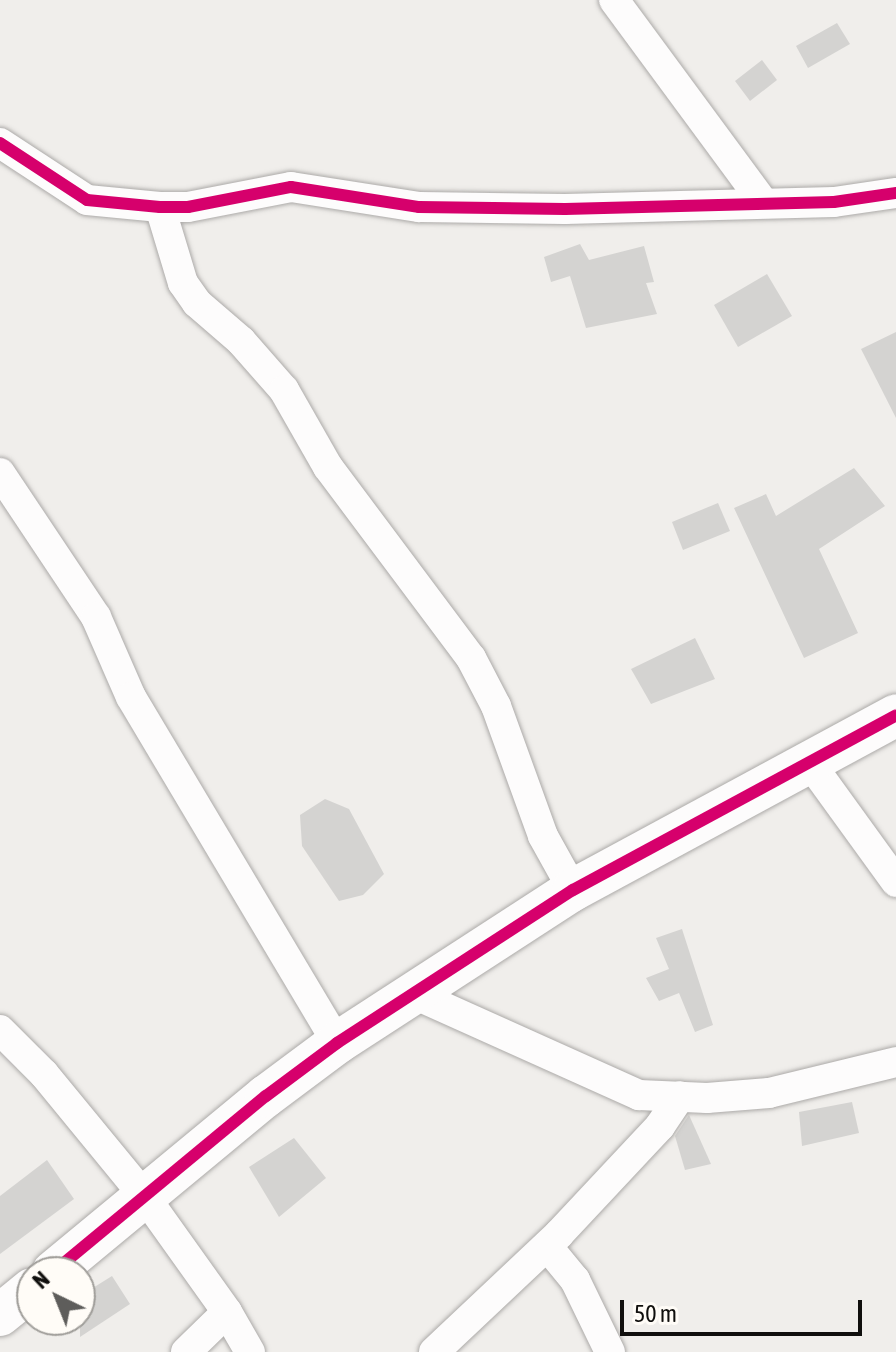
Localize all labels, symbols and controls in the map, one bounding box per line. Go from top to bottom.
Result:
north arrow [16,1256,96,1336]
text: N [27,1266,55,1294]
scale bar [624,1284,866,1334]
text: 50 m [634,1300,677,1327]

